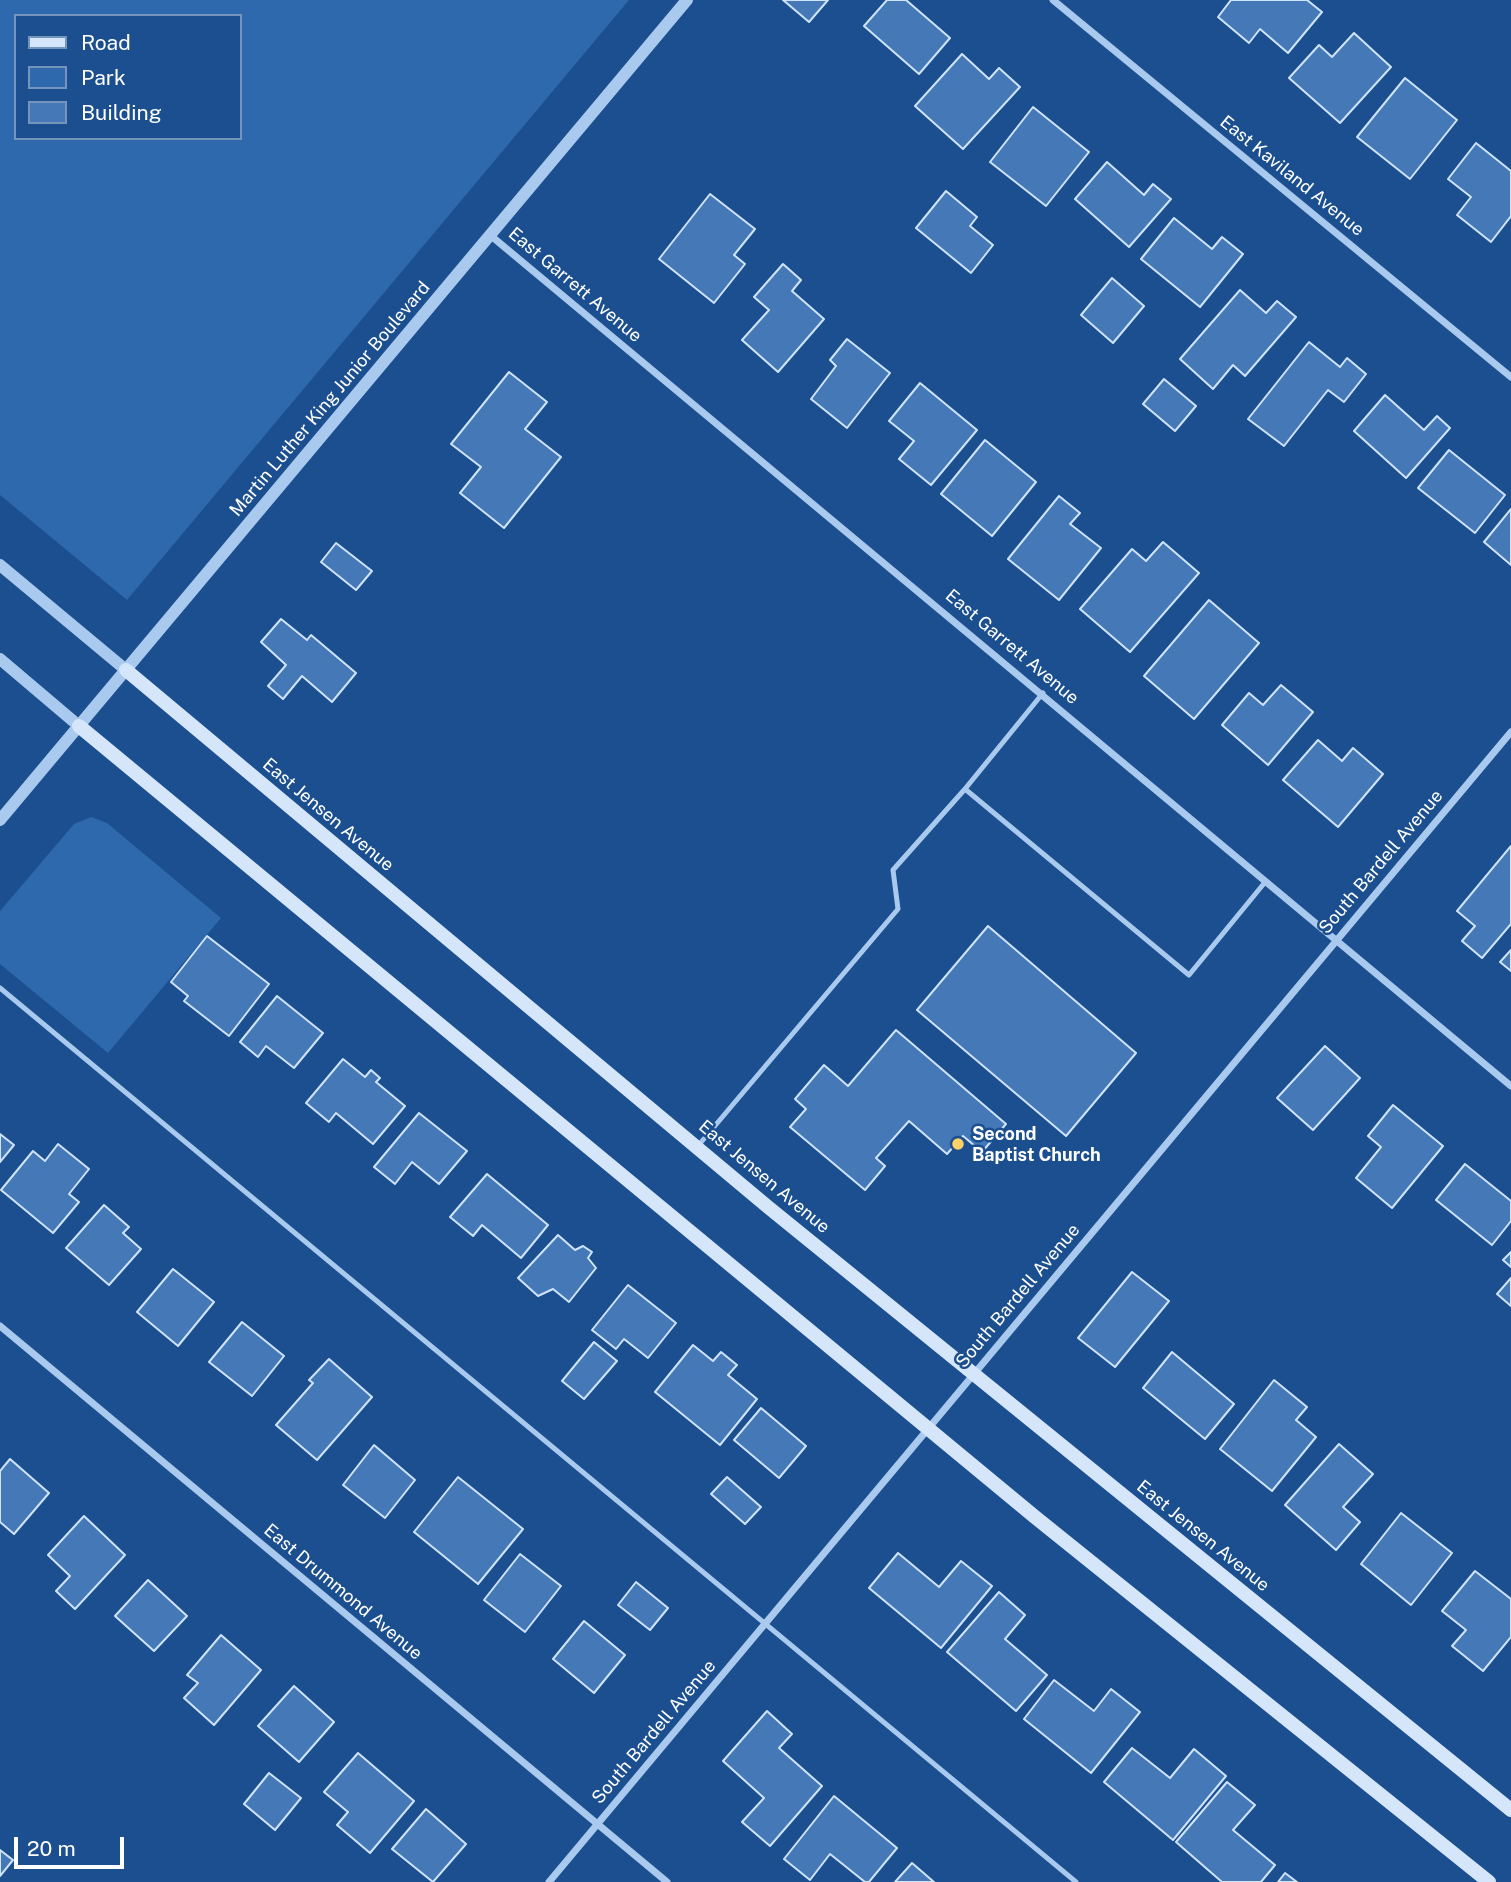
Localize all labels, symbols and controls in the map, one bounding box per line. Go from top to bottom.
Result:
legend [14,14,242,140]
text: Road [81,30,131,55]
text: Park [81,65,126,90]
text: Building [81,100,162,125]
street label: East Kaviland Avenue [1216,111,1368,241]
street label: East Garrett Avenue [504,223,646,347]
street label: Martin Luther King Junior Boulevard [225,277,435,521]
street label: East Garrett Avenue [941,585,1083,709]
street label: East Jensen Avenue [258,754,398,876]
street label: South Bardell Avenue [1315,786,1447,938]
street label: East Jensen Avenue [694,1116,834,1238]
place label: Second Baptist Church [972,1123,1101,1166]
marker: Second Baptist Church [950,1136,966,1152]
street label: South Bardell Avenue [952,1220,1084,1372]
street label: East Jensen Avenue [1132,1476,1274,1596]
street label: East Drummond Avenue [259,1519,427,1665]
street label: South Bardell Avenue [588,1656,720,1808]
scale bar [18,1822,128,1866]
text: 20 m [27,1836,76,1861]

